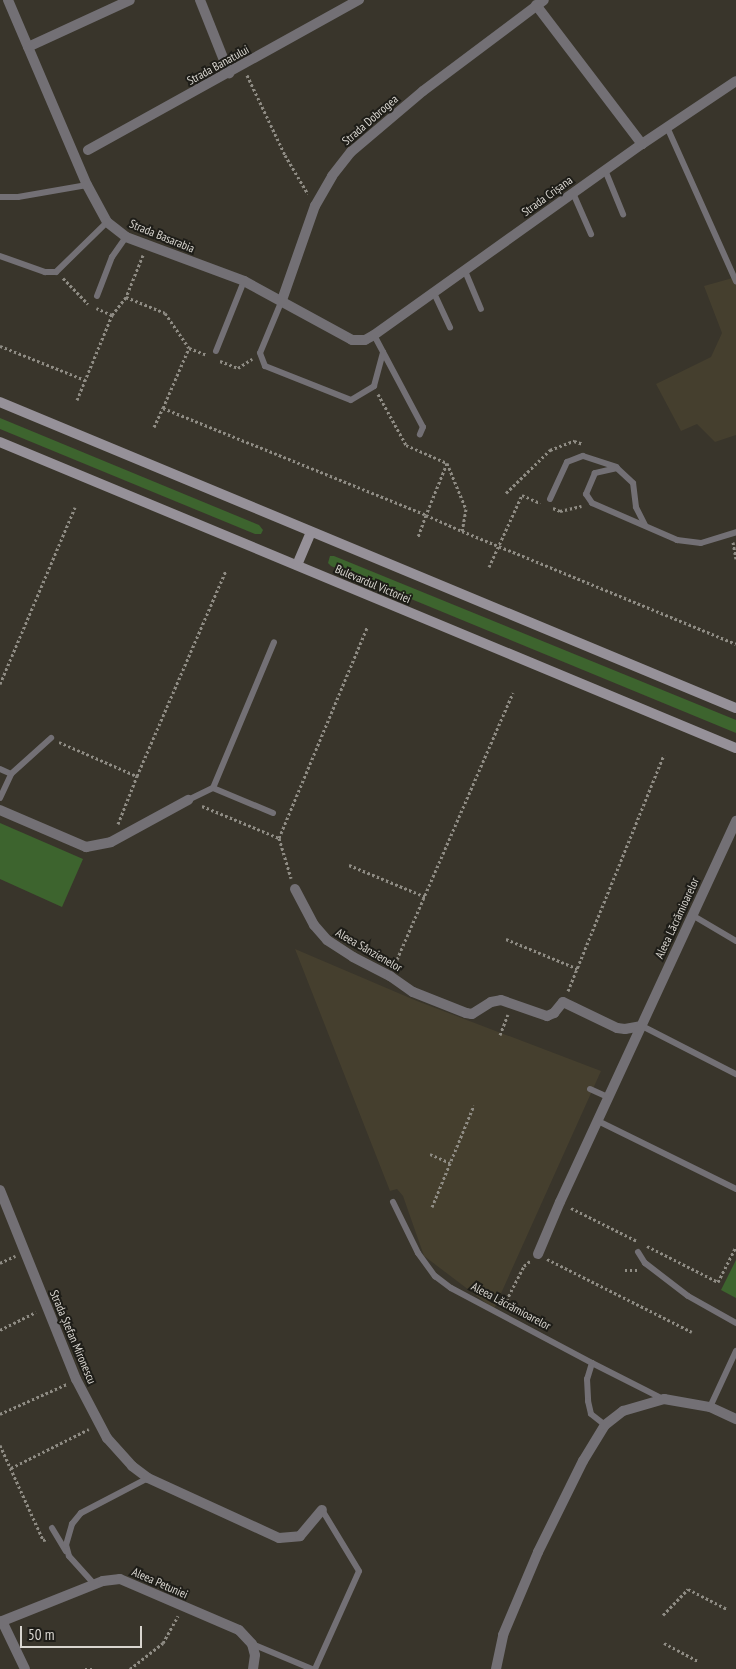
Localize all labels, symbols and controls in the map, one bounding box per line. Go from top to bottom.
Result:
street label: Strada Banatului [184,42,252,88]
street label: Strada Dobrogea [339,92,401,148]
street label: Strada Crișana [519,173,575,219]
street label: Strada Basarabia [127,216,197,256]
street label: Bulevardul Victoriei [333,562,413,606]
street label: Aleea Lăcrămioarelor [652,875,702,961]
street label: Aleea Sânzienelor [333,925,405,975]
street label: Aleea Lăcrămioarelor [469,1279,553,1333]
street label: Strada Ștefan Mironescu [47,1288,99,1386]
street label: Aleea Petuniei [130,1564,190,1602]
scale bar [22,1616,145,1648]
text: 50 m [28,1625,54,1644]

